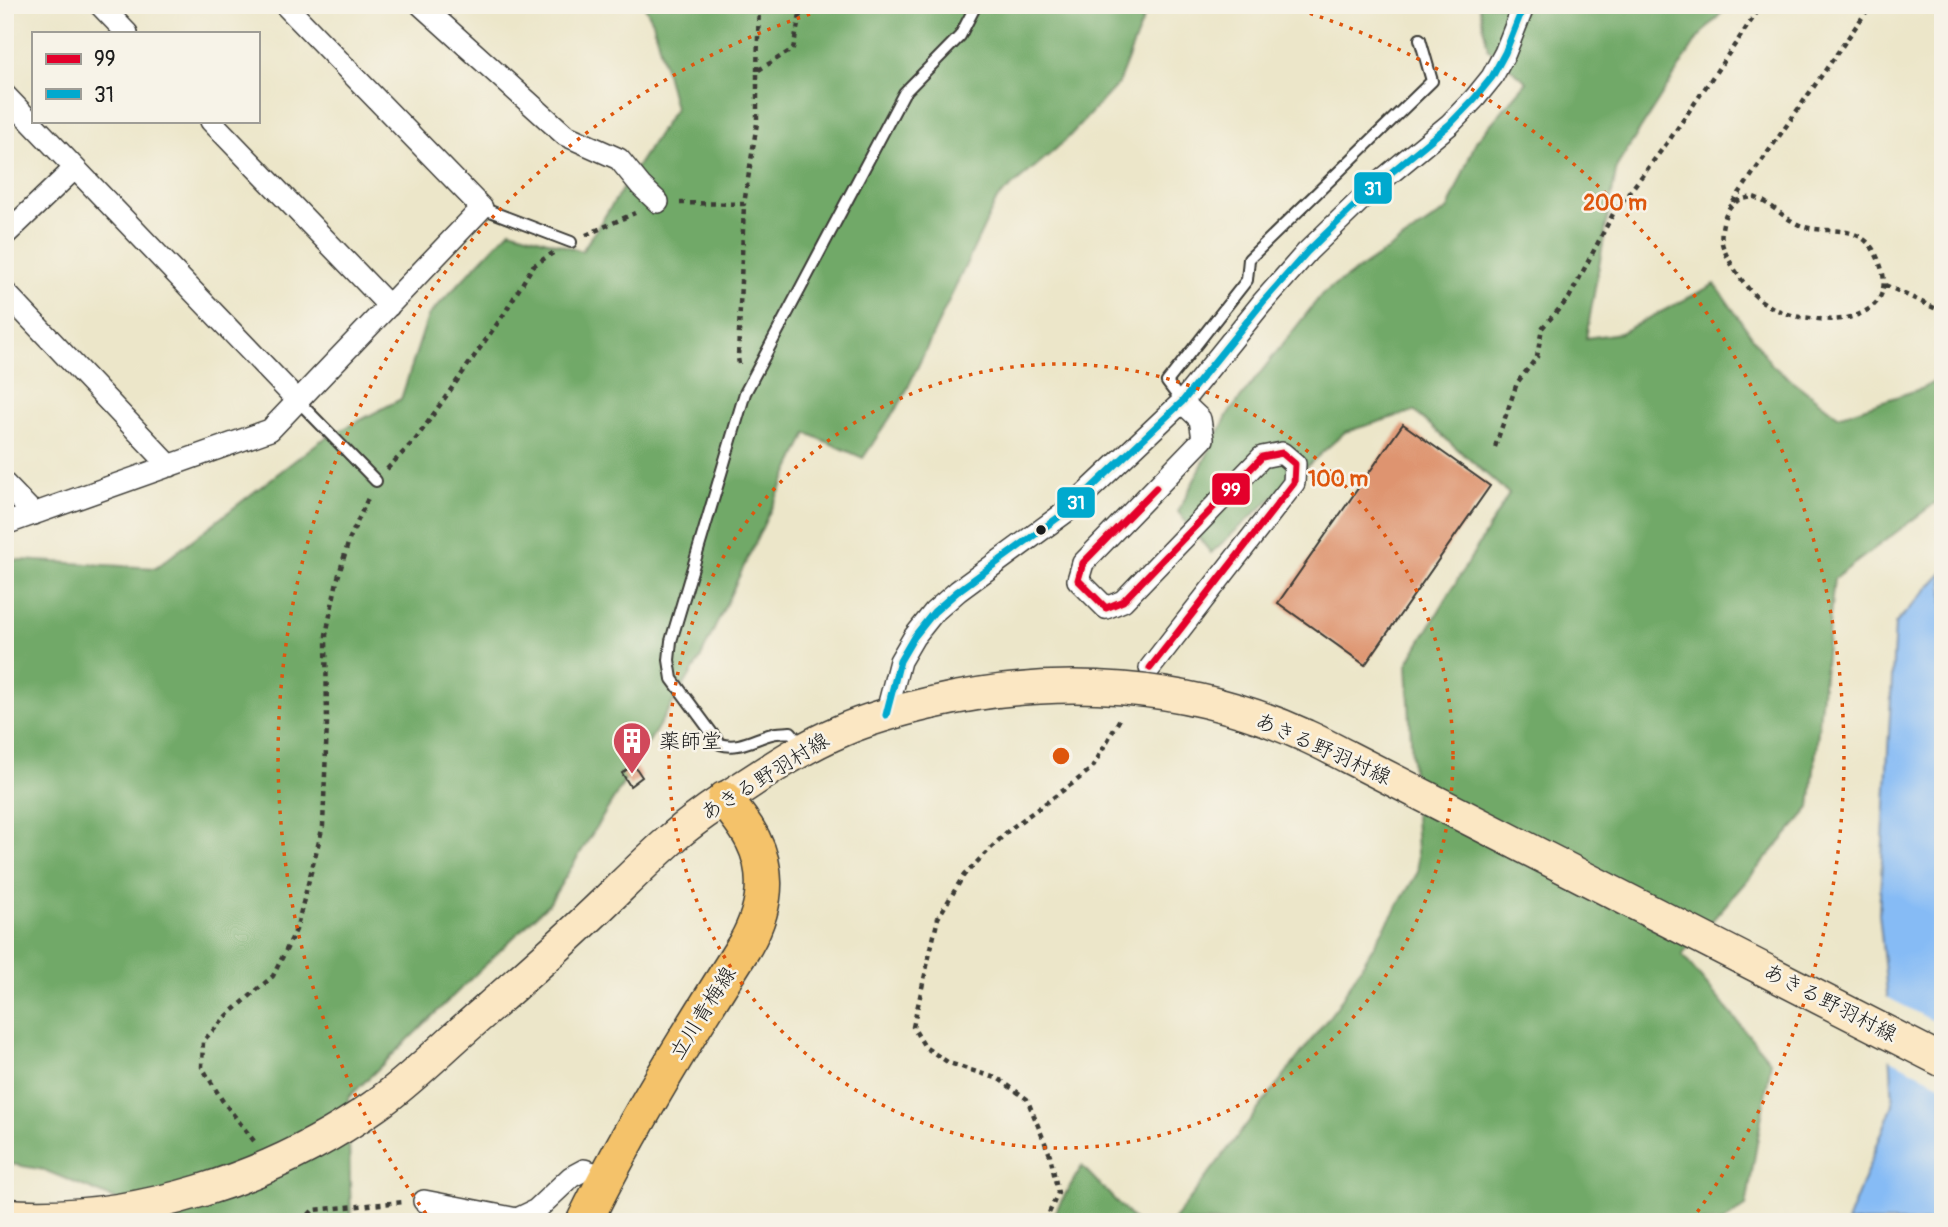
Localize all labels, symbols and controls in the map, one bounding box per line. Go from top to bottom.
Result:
legend [32,32,259,122]
text: 99 [94,46,116,73]
text: 31 [94,82,114,109]
line badge: 31 [1353,171,1393,205]
text: 31 [1364,177,1382,201]
text: 200 m [1583,190,1647,217]
text: 100 m [1308,466,1368,493]
line badge: 99 [1211,472,1251,506]
text: 99 [1221,478,1241,502]
line badge: 31 [1056,486,1096,519]
text: 31 [1067,491,1085,515]
unlabelled marker [1034,523,1048,537]
street label: あきる野羽村線 [1251,707,1395,791]
building icon: 薬師堂 [611,720,653,775]
street label: あきる野羽村線 [696,727,834,827]
place label: 薬師堂 [659,728,722,755]
centre of rings [1049,744,1073,768]
street label: あきる野羽村線 [1759,958,1901,1048]
street label: 立川青梅線 [664,961,742,1065]

